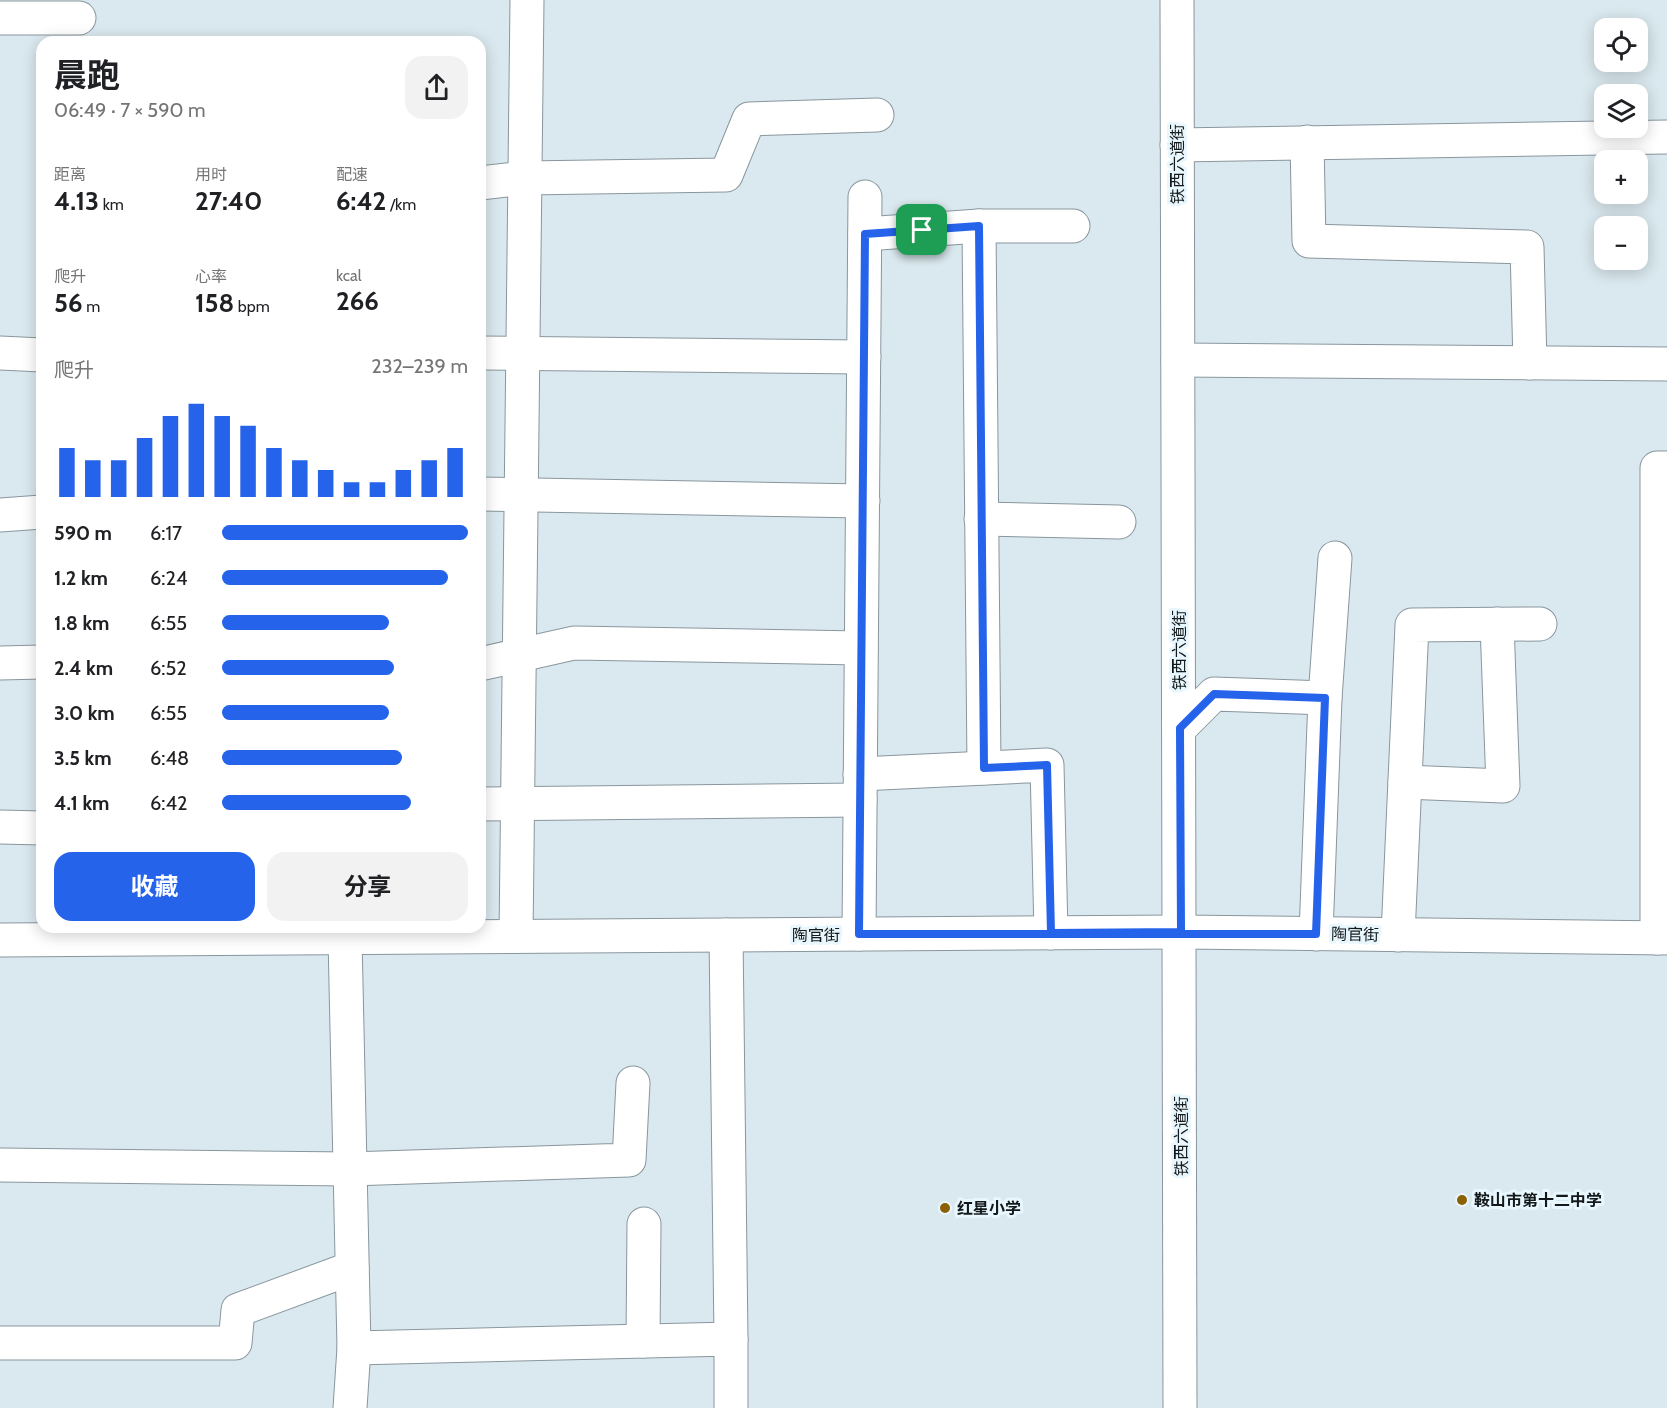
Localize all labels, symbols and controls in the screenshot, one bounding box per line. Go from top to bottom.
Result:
map controls [1594,18,1648,270]
button: locate [1594,18,1648,72]
text: 晨跑 [54,55,120,95]
button: share [405,56,468,119]
button: layers [1594,84,1648,138]
text: 06:49 · 7 × 590 m [54,98,206,122]
street label: 铁西六道街 [1168,124,1187,204]
button: + [1594,150,1648,204]
text: 距离 [54,165,86,184]
text: 用时 [195,165,227,184]
text: 配速 [336,165,368,184]
text: 4.13 [54,185,99,217]
text: 27:40 [195,185,262,217]
text: 6:42 [336,185,386,217]
text: km [99,195,124,214]
text: /km [386,195,416,214]
pin [896,204,947,255]
icon: arrive [905,213,938,246]
button: − [1594,216,1648,270]
text: kcal [336,266,362,285]
text: 爬升 [54,267,86,286]
text: 心率 [195,267,227,286]
text: 266 [336,285,379,317]
text: 56 [54,287,83,319]
text: 158 [195,287,234,319]
text: m [83,297,100,316]
text: bpm [234,297,270,316]
text: 232–239 m [371,354,468,378]
text: 爬升 [54,358,94,382]
text: 590 m [54,521,112,545]
text: 6:17 [150,521,182,545]
text: 1.2 km [54,566,108,590]
text: 6:24 [150,566,188,590]
street label: 铁西六道街 [1170,610,1189,690]
text: 1.8 km [54,611,109,635]
text: 6:55 [150,611,187,635]
text: 2.4 km [54,656,113,680]
text: 6:52 [150,656,187,680]
text: 3.0 km [54,701,115,725]
text: 6:55 [150,701,187,725]
text: 3.5 km [54,746,112,770]
text: 6:48 [150,746,189,770]
text: 4.1 km [54,791,109,815]
text: 6:42 [150,791,188,815]
button: 收藏 [54,852,255,921]
button: 分享 [267,852,468,921]
street label: 陶官街 [1331,925,1379,944]
street label: 陶官街 [792,926,840,945]
street label: 铁西六道街 [1172,1096,1191,1176]
place label: 鞍山市第十二中学 [1474,1191,1602,1210]
marker: 鞍山市第十二中学 [1455,1193,1469,1207]
place label: 红星小学 [957,1199,1021,1218]
marker: 红星小学 [938,1201,952,1215]

